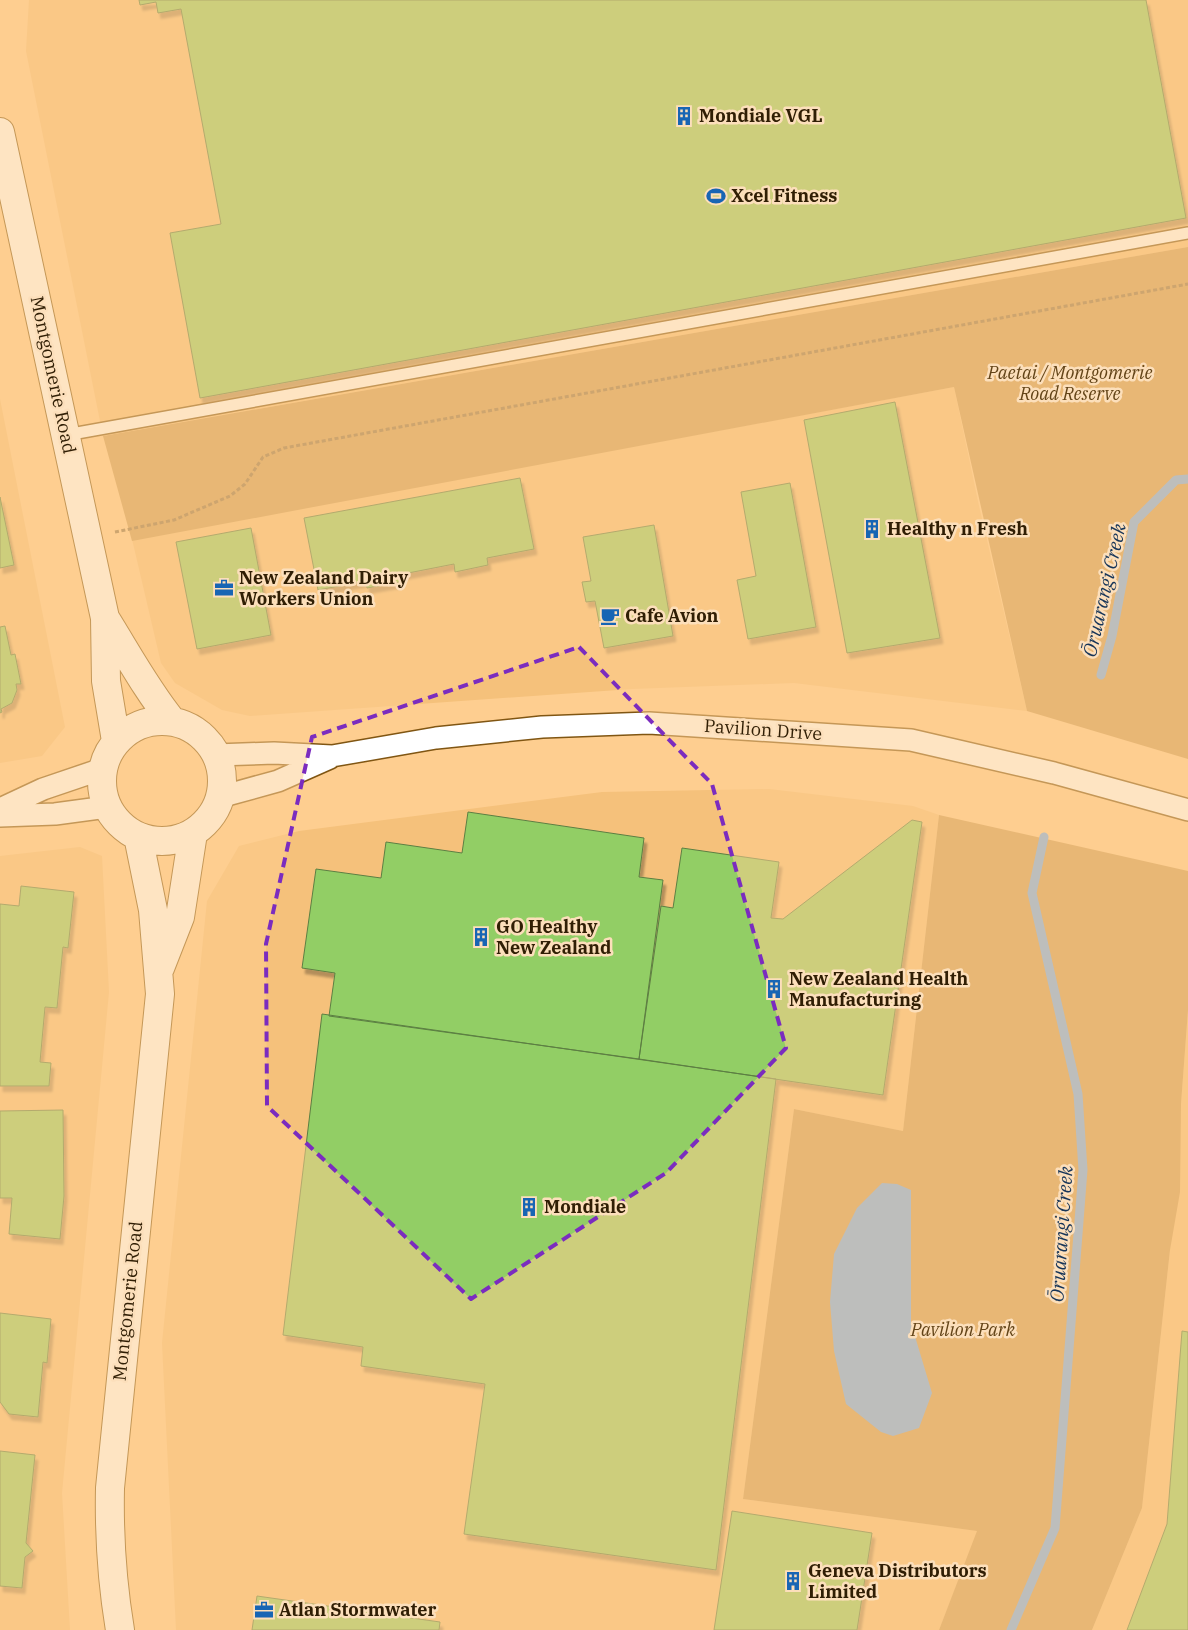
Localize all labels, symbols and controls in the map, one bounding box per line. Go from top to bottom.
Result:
place label: Mondiale VGL [699,104,823,127]
building icon: Mondiale VGL [673,105,695,127]
place label: Xcel Fitness [731,184,838,207]
sports icon: Xcel Fitness [705,185,727,207]
street label: Montgomerie Road [26,294,81,456]
park label: Paetai / Montgomerie Road Reserve [986,361,1153,405]
place label: Healthy n Fresh [887,517,1028,540]
building icon: Healthy n Fresh [861,518,883,540]
water label: Ōruarangi Creek [1077,520,1131,659]
place label: New Zealand Dairy Workers Union [239,566,409,610]
office icon: New Zealand Dairy Workers Union [213,577,235,599]
place label: Cafe Avion [625,604,719,627]
cafe icon: Cafe Avion [599,605,621,627]
street label: Pavilion Drive [703,714,823,745]
place label: GO Healthy New Zealand [496,915,611,959]
building icon: GO Healthy New Zealand [470,926,492,948]
place label: New Zealand Health Manufacturing [789,967,968,1011]
building icon: New Zealand Health Manufacturing [763,978,785,1000]
water label: Ōruarangi Creek [1044,1164,1078,1303]
place label: Mondiale [544,1195,626,1218]
building icon: Mondiale [518,1196,540,1218]
street label: Montgomerie Road [108,1220,147,1382]
park label: Pavilion Park [910,1318,1016,1341]
place label: Geneva Distributors Limited [808,1559,987,1603]
building icon: Geneva Distributors Limited [782,1570,804,1592]
place label: Atlan Stormwater [279,1598,436,1621]
office icon: Atlan Stormwater [253,1599,275,1621]

